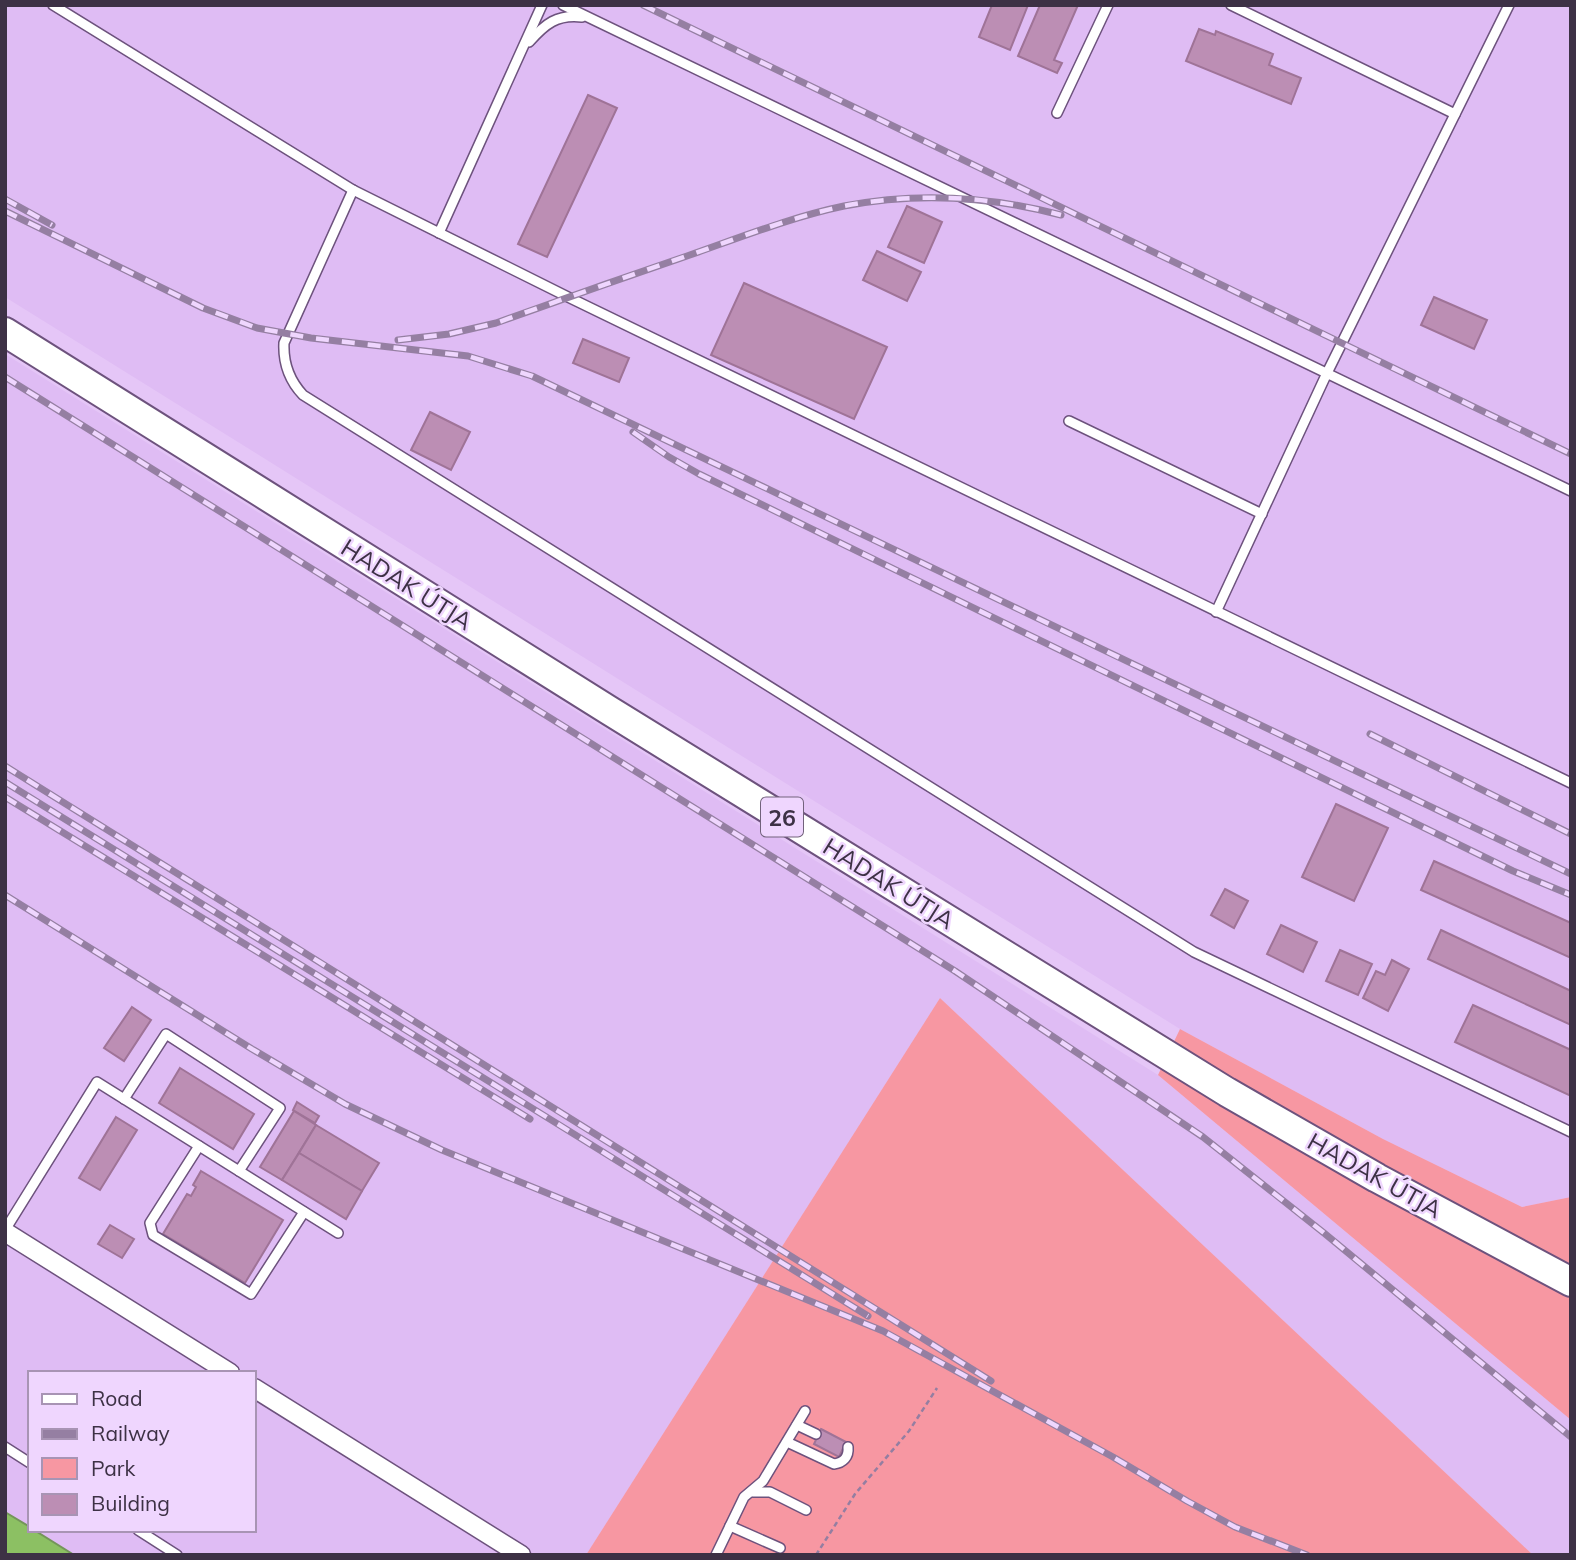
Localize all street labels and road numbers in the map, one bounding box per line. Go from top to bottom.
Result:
street label: HADAK ÚTJA [336,532,478,636]
road number: 26 [761,797,803,836]
street label: HADAK ÚTJA [818,831,960,935]
street label: HADAK ÚTJA [1303,1126,1448,1224]

